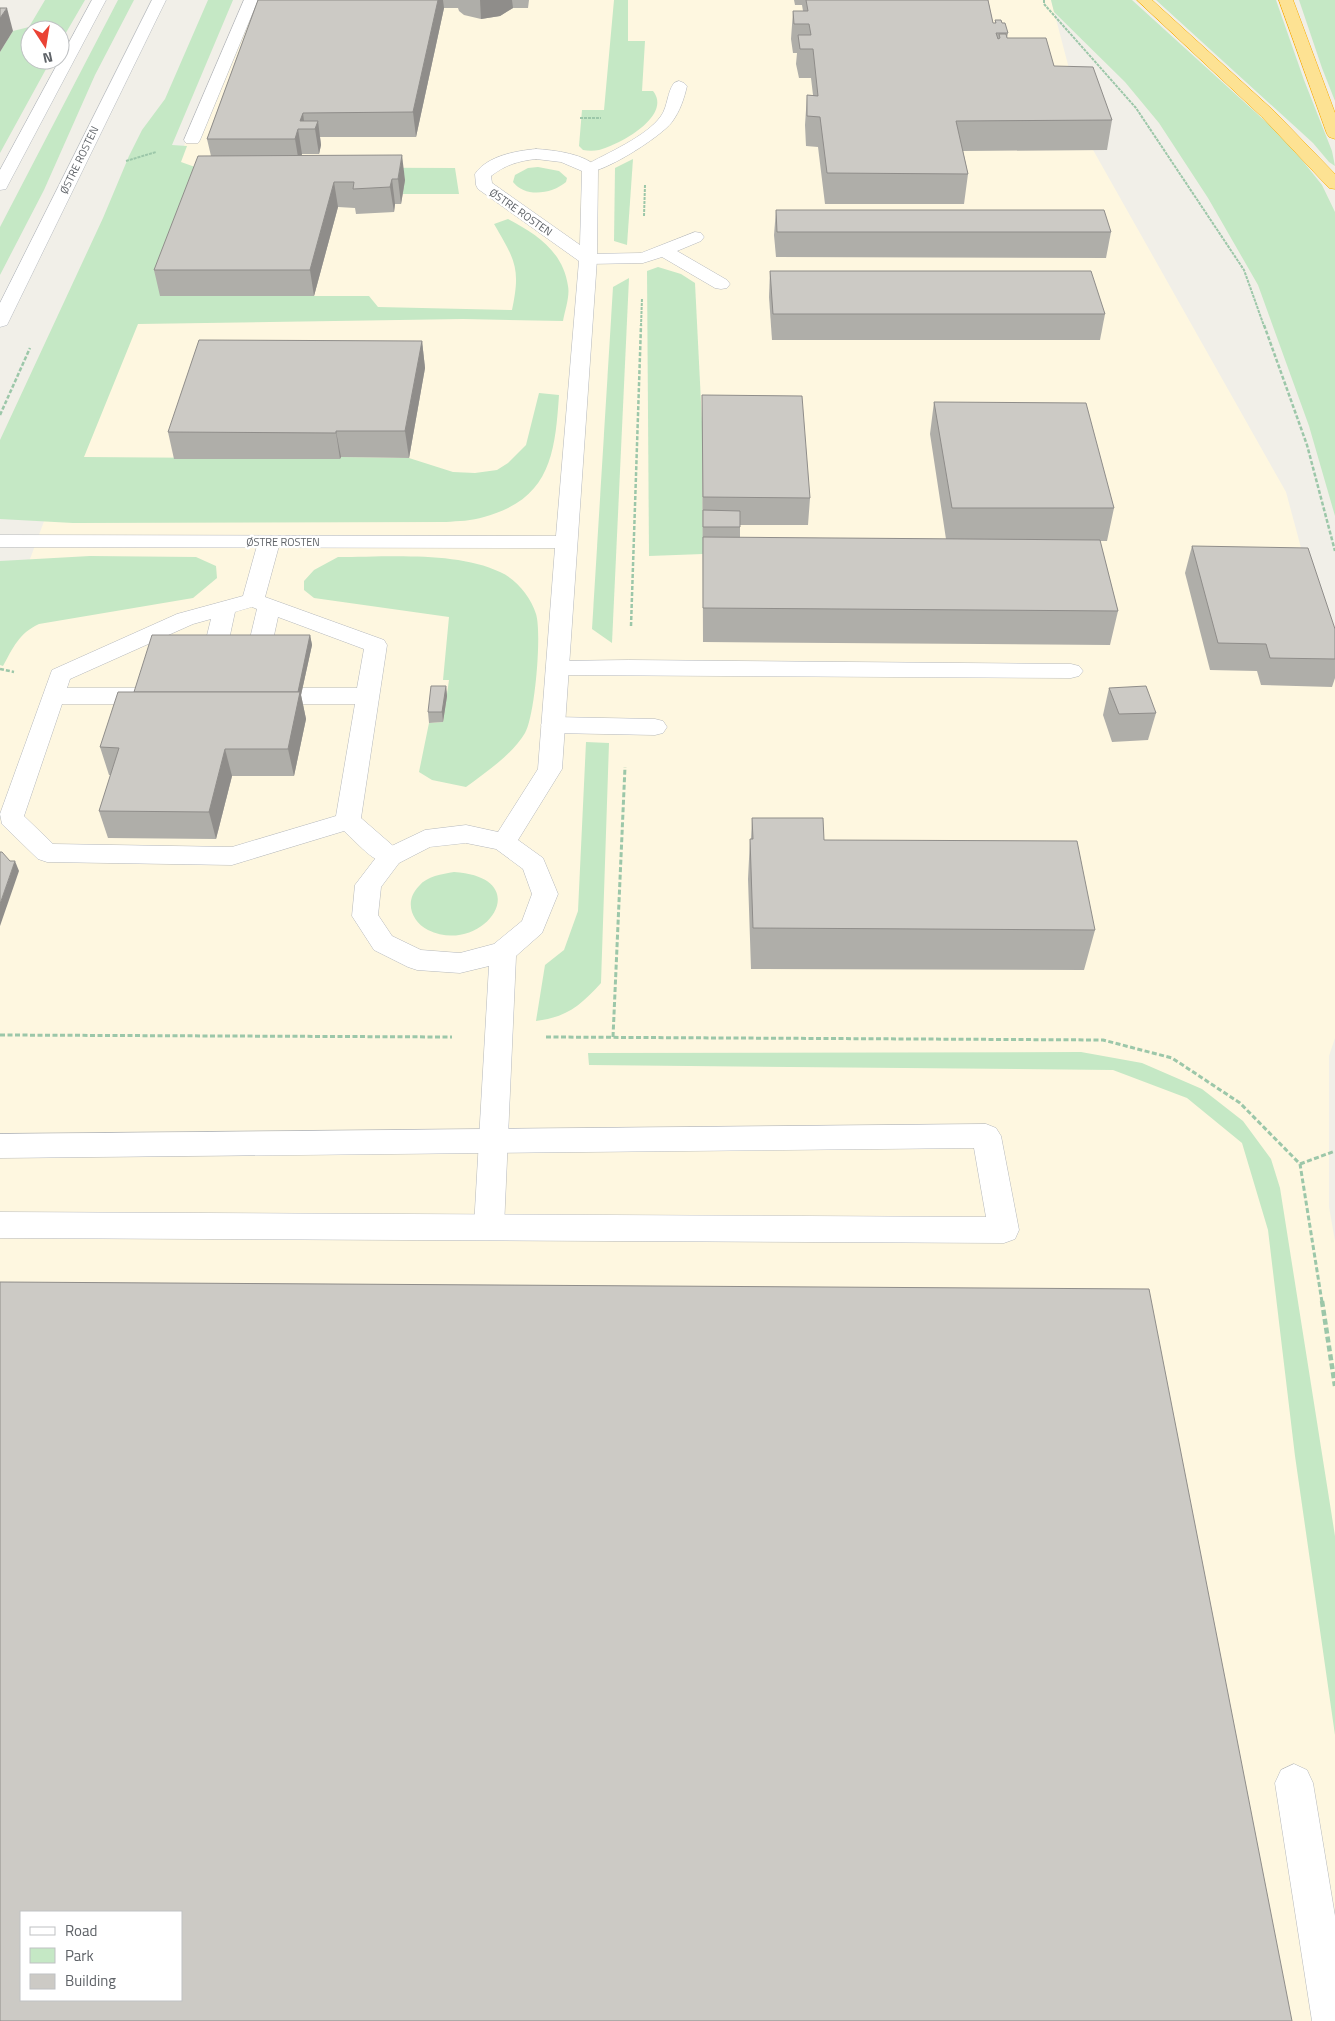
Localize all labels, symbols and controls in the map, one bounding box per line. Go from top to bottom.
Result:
north arrow [20,20,70,70]
text: N [41,47,55,69]
street label: ØSTRE ROSTEN [56,123,102,197]
street label: ØSTRE ROSTEN [486,184,556,240]
street label: ØSTRE ROSTEN [246,534,320,550]
legend [20,1911,182,2001]
text: Road [65,1919,97,1942]
text: Park [65,1944,94,1967]
text: Building [65,1969,116,1992]

